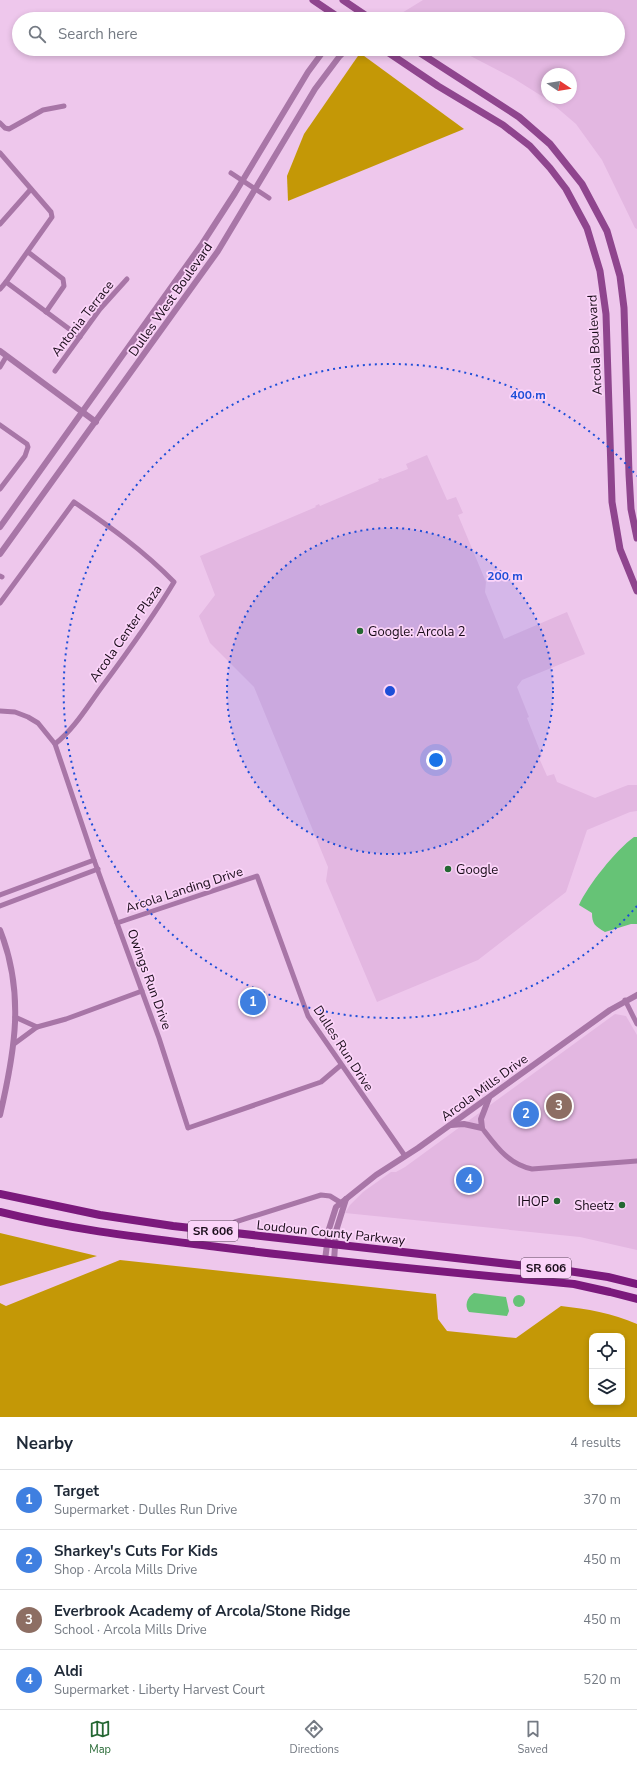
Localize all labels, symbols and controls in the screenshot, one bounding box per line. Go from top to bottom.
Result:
search box [12,12,625,56]
icon: search [26,23,48,45]
text: Search here [58,24,138,44]
north arrow [541,68,577,104]
street label: Dulles West Boulevard [125,239,217,360]
street label: Antonia Terrace [47,277,118,360]
street label: Arcola Boulevard [583,294,607,396]
text: 400 m [510,387,546,403]
text: 200 m [487,568,523,584]
street label: Arcola Center Plaza [85,581,166,686]
place label: Google: Arcola 2 [368,623,466,641]
marker: Google: Arcola 2 [355,626,365,636]
centre of rings [383,684,397,698]
your location [426,750,446,770]
place label: Google [456,861,498,879]
street label: Arcola Landing Drive [123,862,245,917]
marker: Google [443,864,453,874]
street label: Owings Run Drive [122,926,176,1032]
pin: 1 [240,987,266,1017]
street label: Dulles Run Drive [309,1002,378,1095]
street label: Arcola Mills Drive [437,1050,532,1125]
pin: 3 [546,1091,572,1121]
pin: 2 [513,1099,539,1129]
pin: 4 [456,1165,482,1195]
place label: IHOP [518,1193,549,1211]
marker: IHOP [552,1196,562,1206]
place label: Sheetz [574,1197,614,1215]
marker: Sheetz [617,1200,627,1210]
street label: Loudoun County Parkway [256,1216,406,1250]
road number: SR 606 [188,1221,238,1241]
road number: SR 606 [521,1258,571,1278]
map controls [589,1333,625,1405]
button: locate [589,1333,625,1369]
button: layers [589,1369,625,1405]
text: Nearby [16,1432,73,1455]
text: 4 results [570,1434,621,1452]
text: Target [54,1481,99,1501]
text: 1 [25,1491,33,1509]
text: 370 m [583,1491,621,1509]
text: Supermarket · Dulles Run Drive [54,1501,237,1519]
text: Sharkey's Cuts For Kids [54,1541,218,1561]
text: 2 [25,1551,33,1569]
text: 450 m [583,1551,621,1569]
text: Shop · Arcola Mills Drive [54,1561,197,1579]
text: Everbrook Academy of Arcola/Stone Ridge [54,1601,350,1621]
text: 3 [25,1611,33,1629]
text: 450 m [583,1611,621,1629]
text: School · Arcola Mills Drive [54,1621,207,1639]
text: Aldi [54,1661,83,1681]
text: 4 [25,1671,33,1689]
text: 520 m [583,1671,621,1689]
text: Supermarket · Liberty Harvest Court [54,1681,265,1699]
tab: Map [89,1718,111,1757]
tab: Directions [289,1718,339,1757]
tab: Saved [517,1718,548,1757]

